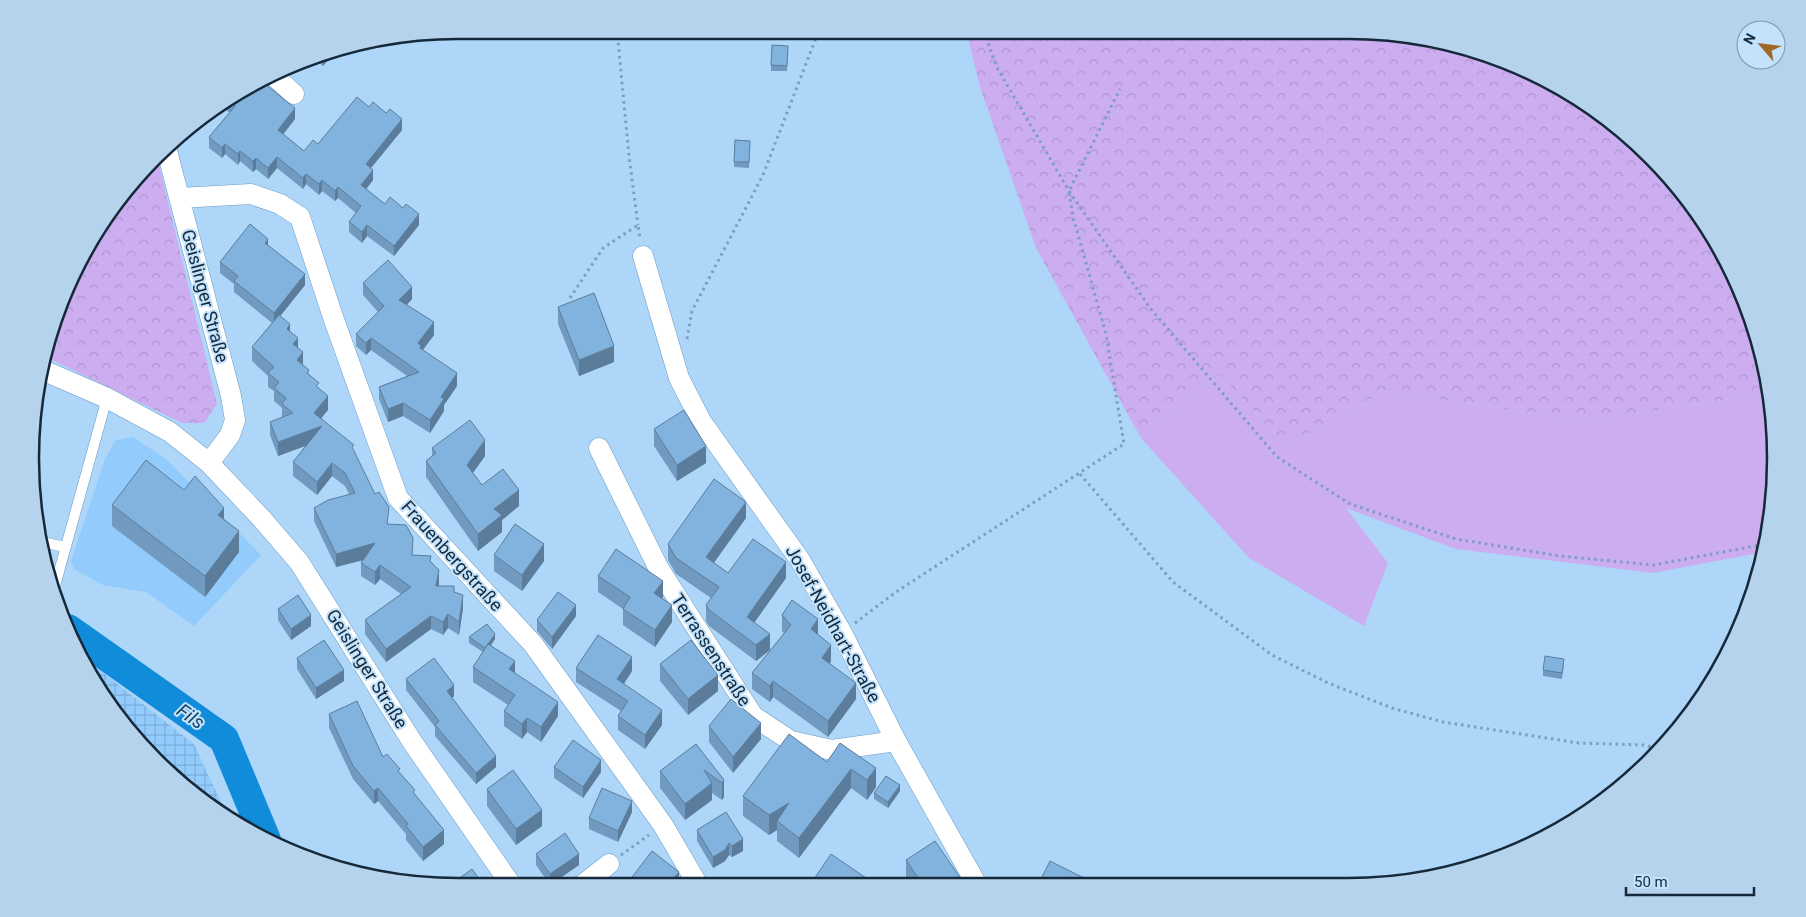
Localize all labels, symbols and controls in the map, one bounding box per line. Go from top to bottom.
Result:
north arrow [1736,20,1786,70]
text: N [1740,31,1759,47]
street label: Geislinger Straße [178,227,233,365]
street label: Frauenbergstraße [397,496,507,615]
street label: Josef-Neidhart-Straße [781,541,885,706]
street label: Terrassenstraße [667,589,756,710]
street label: Geislinger Straße [322,605,413,732]
water label: Fils [172,699,209,734]
scale bar [1626,864,1754,896]
text: 50 m [1634,873,1668,891]

